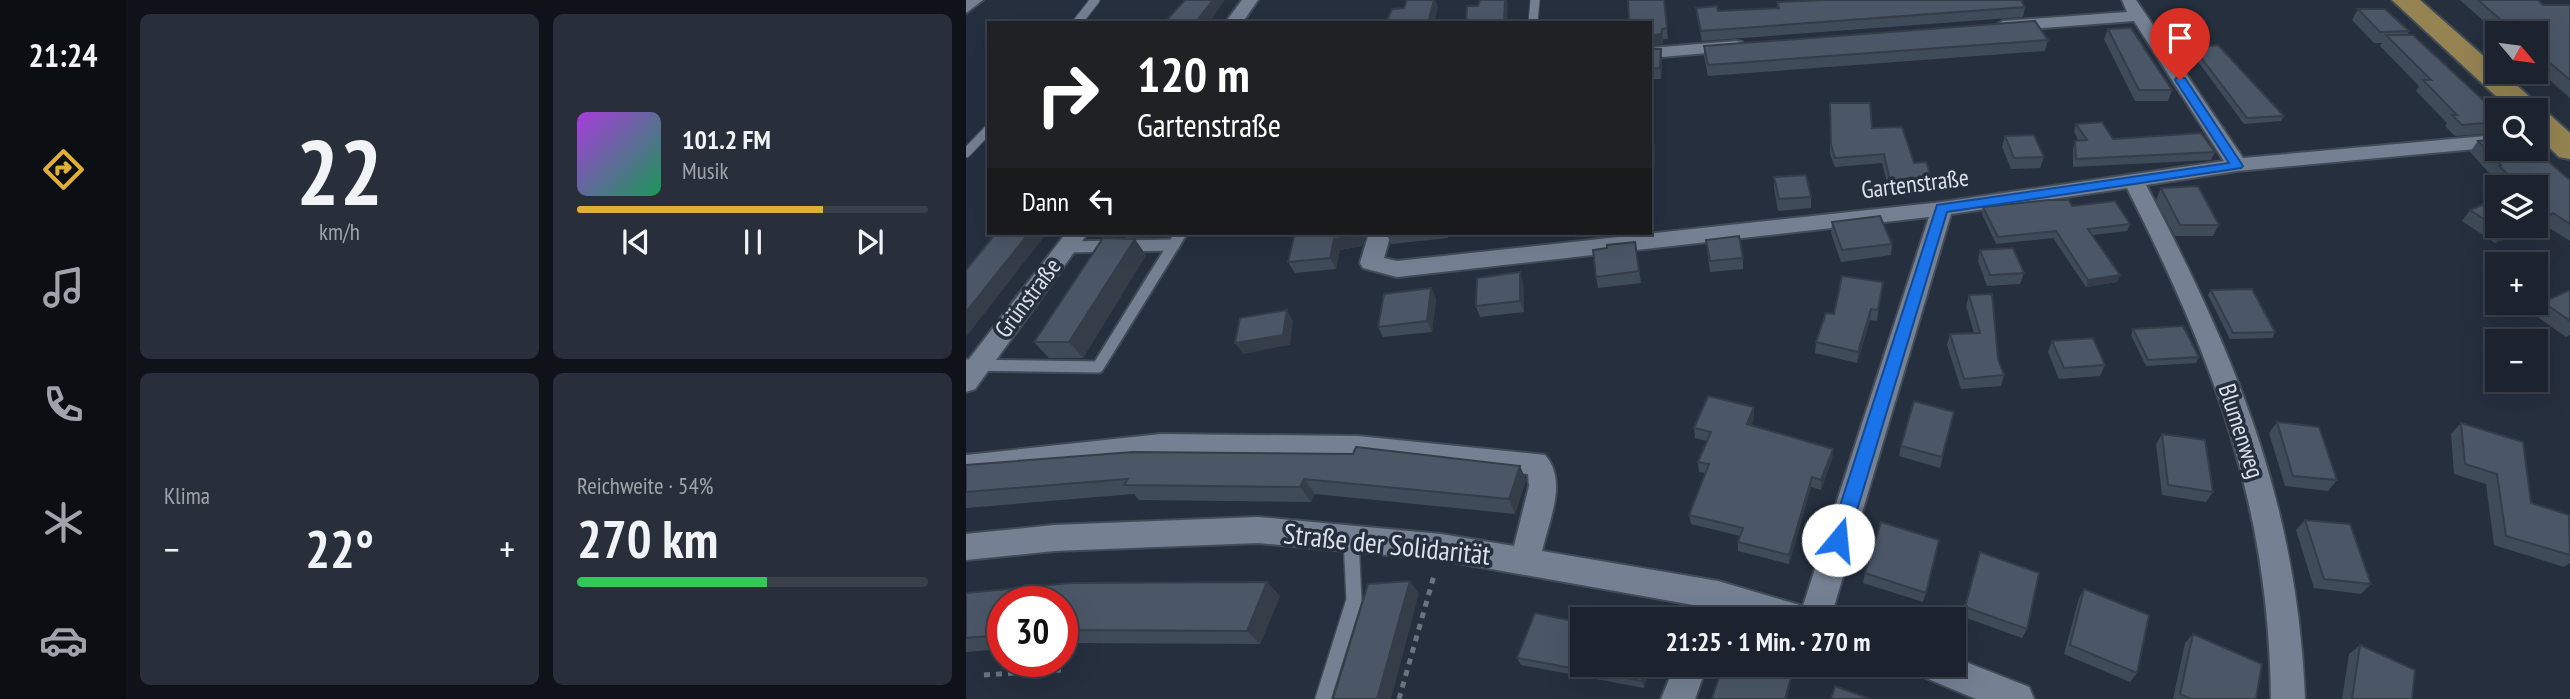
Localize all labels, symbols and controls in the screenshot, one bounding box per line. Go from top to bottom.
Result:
pin [2150,8,2210,80]
icon: arrive [2161,19,2199,57]
north arrow [2485,21,2548,84]
map controls [2485,21,2548,392]
text: 21:24 [28,34,98,76]
text: 120 m [1137,42,1250,106]
icon: right [1022,49,1113,140]
button: search [2485,98,2548,161]
text: Gartenstraße [1137,104,1281,146]
text: 22 [296,112,383,230]
text: 101.2 FM [682,123,771,156]
icon: directions [39,145,88,194]
text: Musik [682,156,728,185]
street label: Gartenstraße [1859,162,1970,205]
button: layers [2485,175,2548,238]
icon: left [1083,182,1121,220]
text: Dann [1022,185,1069,218]
text: km/h [319,217,360,246]
icon: previous [617,223,655,261]
icon: pause [734,223,772,261]
icon: next [851,223,889,261]
street label: Grünstraße [988,252,1068,344]
button: + [2485,252,2548,315]
icon: music [39,263,88,312]
button: − [2485,329,2548,392]
icon: phone [39,380,88,429]
street label: Blumenweg [2212,380,2271,482]
text: Reichweite · 54% [577,471,713,500]
text: Klima [164,481,210,510]
icon: climate [39,498,88,547]
position arrow [1801,503,1875,577]
text: 270 km [577,505,718,572]
street label: Straße der Solidarität [1282,514,1492,573]
text: 22° [305,515,374,582]
text: − [164,524,180,573]
text: + [499,524,515,573]
speed limit sign: 30 [987,586,1078,677]
icon: car [39,616,88,665]
text: 21:25 · 1 Min. · 270 m [1666,625,1870,658]

